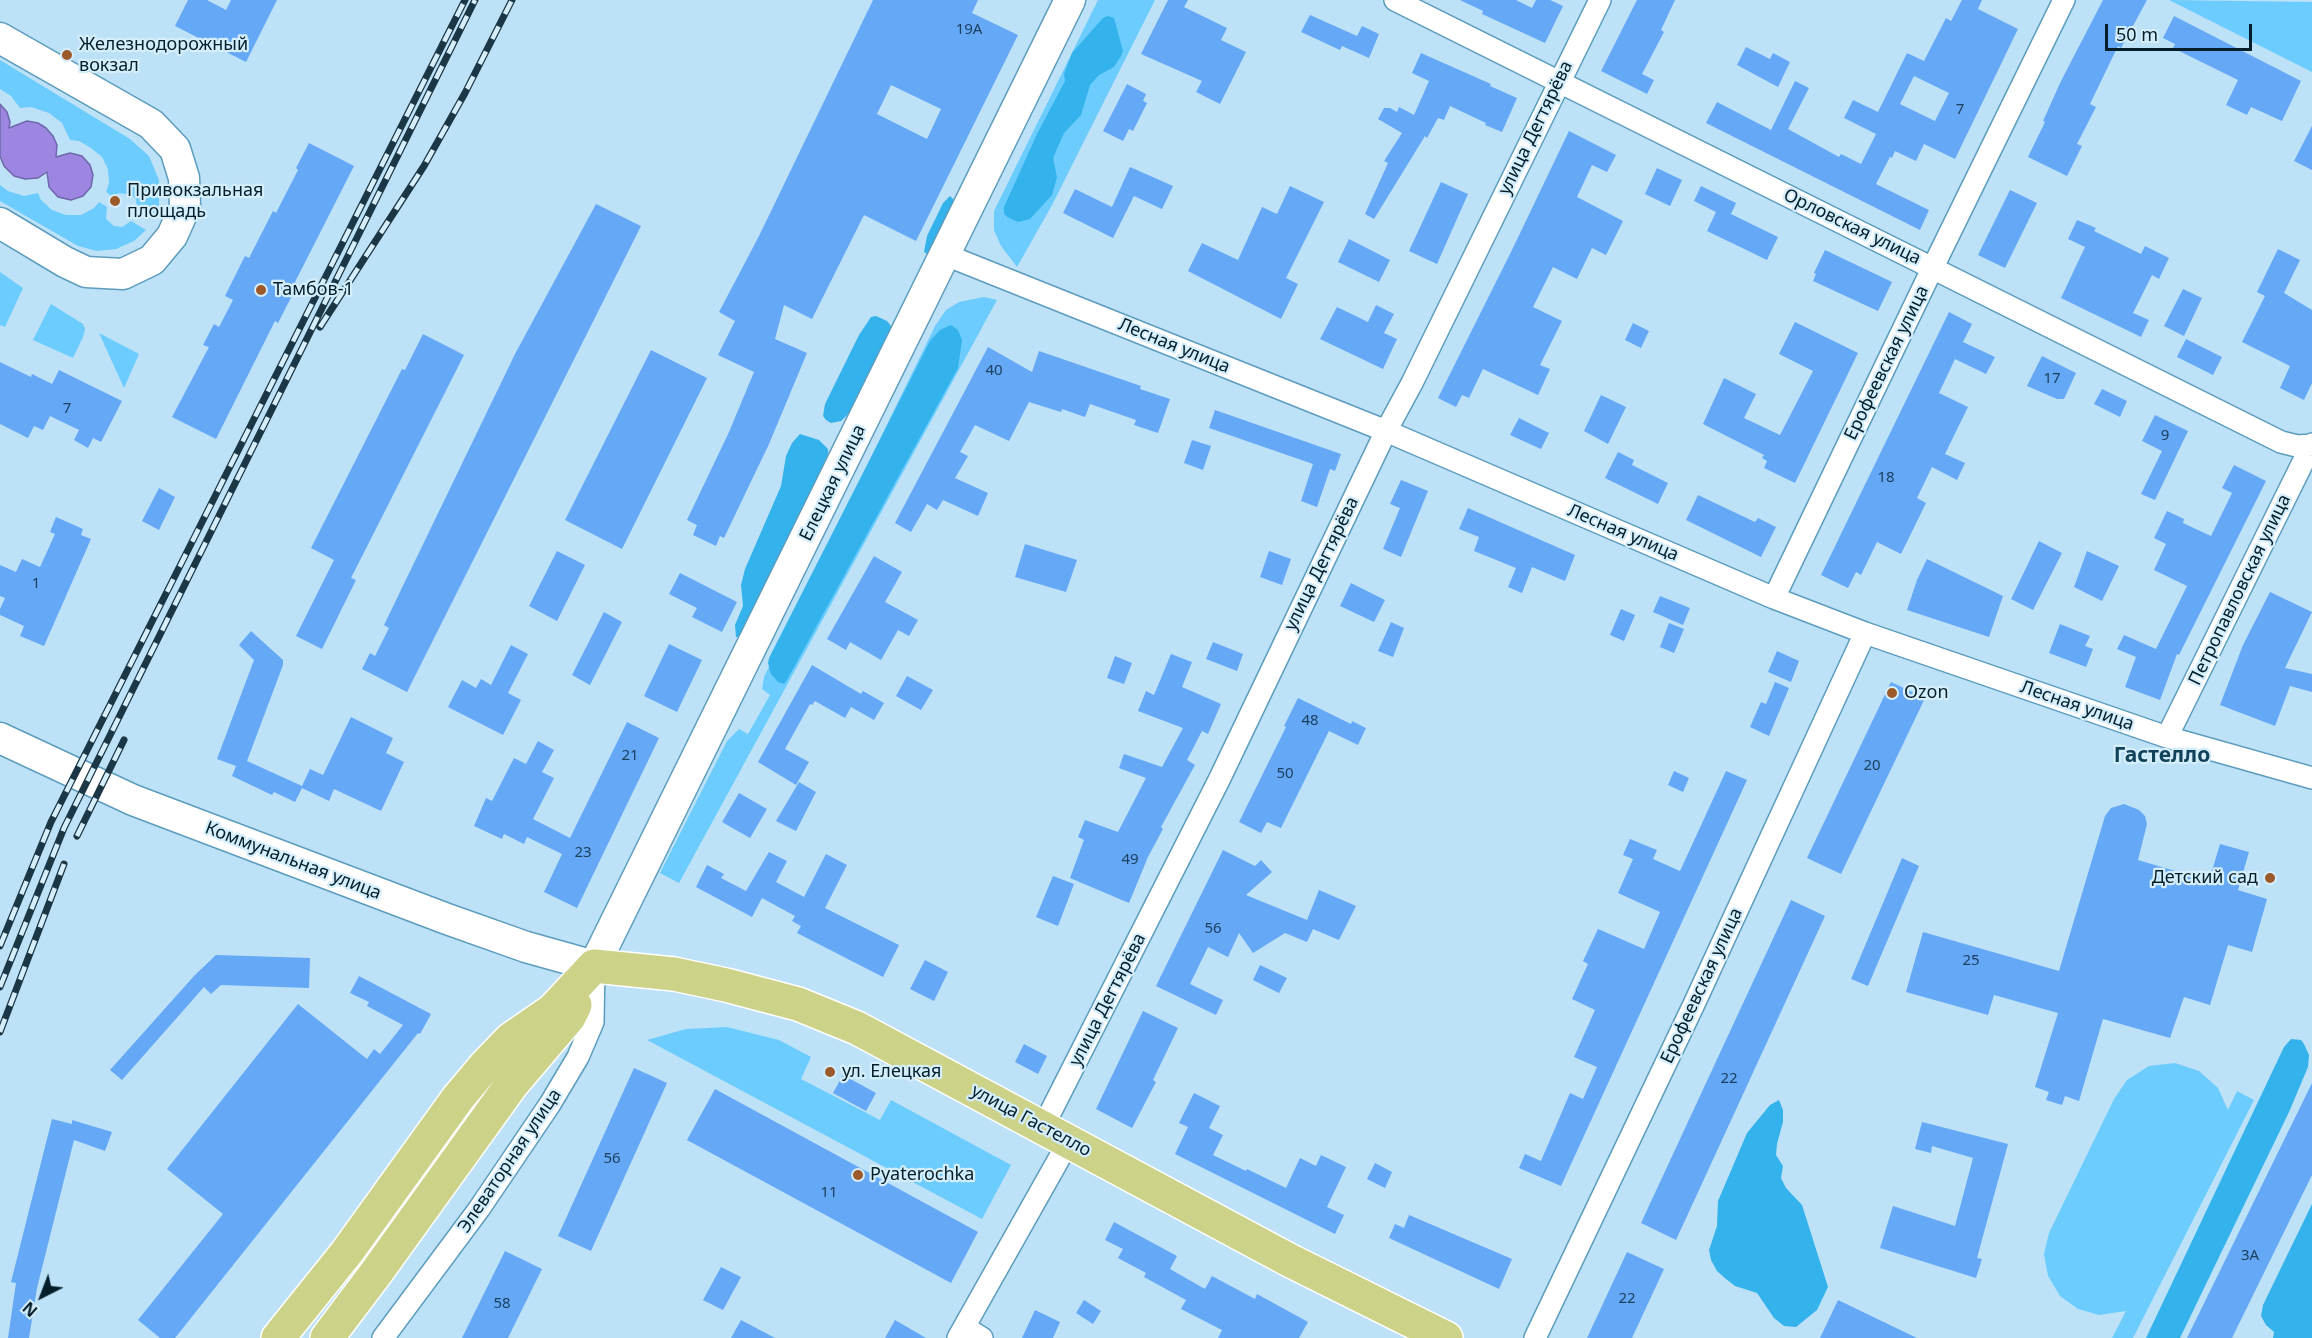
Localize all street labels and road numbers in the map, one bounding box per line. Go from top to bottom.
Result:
street label: улица Дегтярёва [1494,57,1578,199]
street label: Орловская улица [1780,184,1924,270]
street label: Ерофеевская улица [1840,282,1934,444]
street label: Лесная улица [1115,314,1233,378]
street label: Елецкая улица [795,421,871,545]
street label: Петропавловская улица [2184,491,2296,689]
street label: улица Дегтярёва [1280,493,1364,635]
street label: Лесная улица [1564,500,1682,566]
street label: Лесная улица [2017,676,2137,736]
street label: Коммунальная улица [202,817,384,905]
street label: Ерофеевская улица [1656,905,1748,1067]
street label: улица Дегтярёва [1065,930,1151,1070]
street label: улица Гастелло [967,1080,1095,1162]
street label: Элеваторная улица [454,1085,566,1237]

